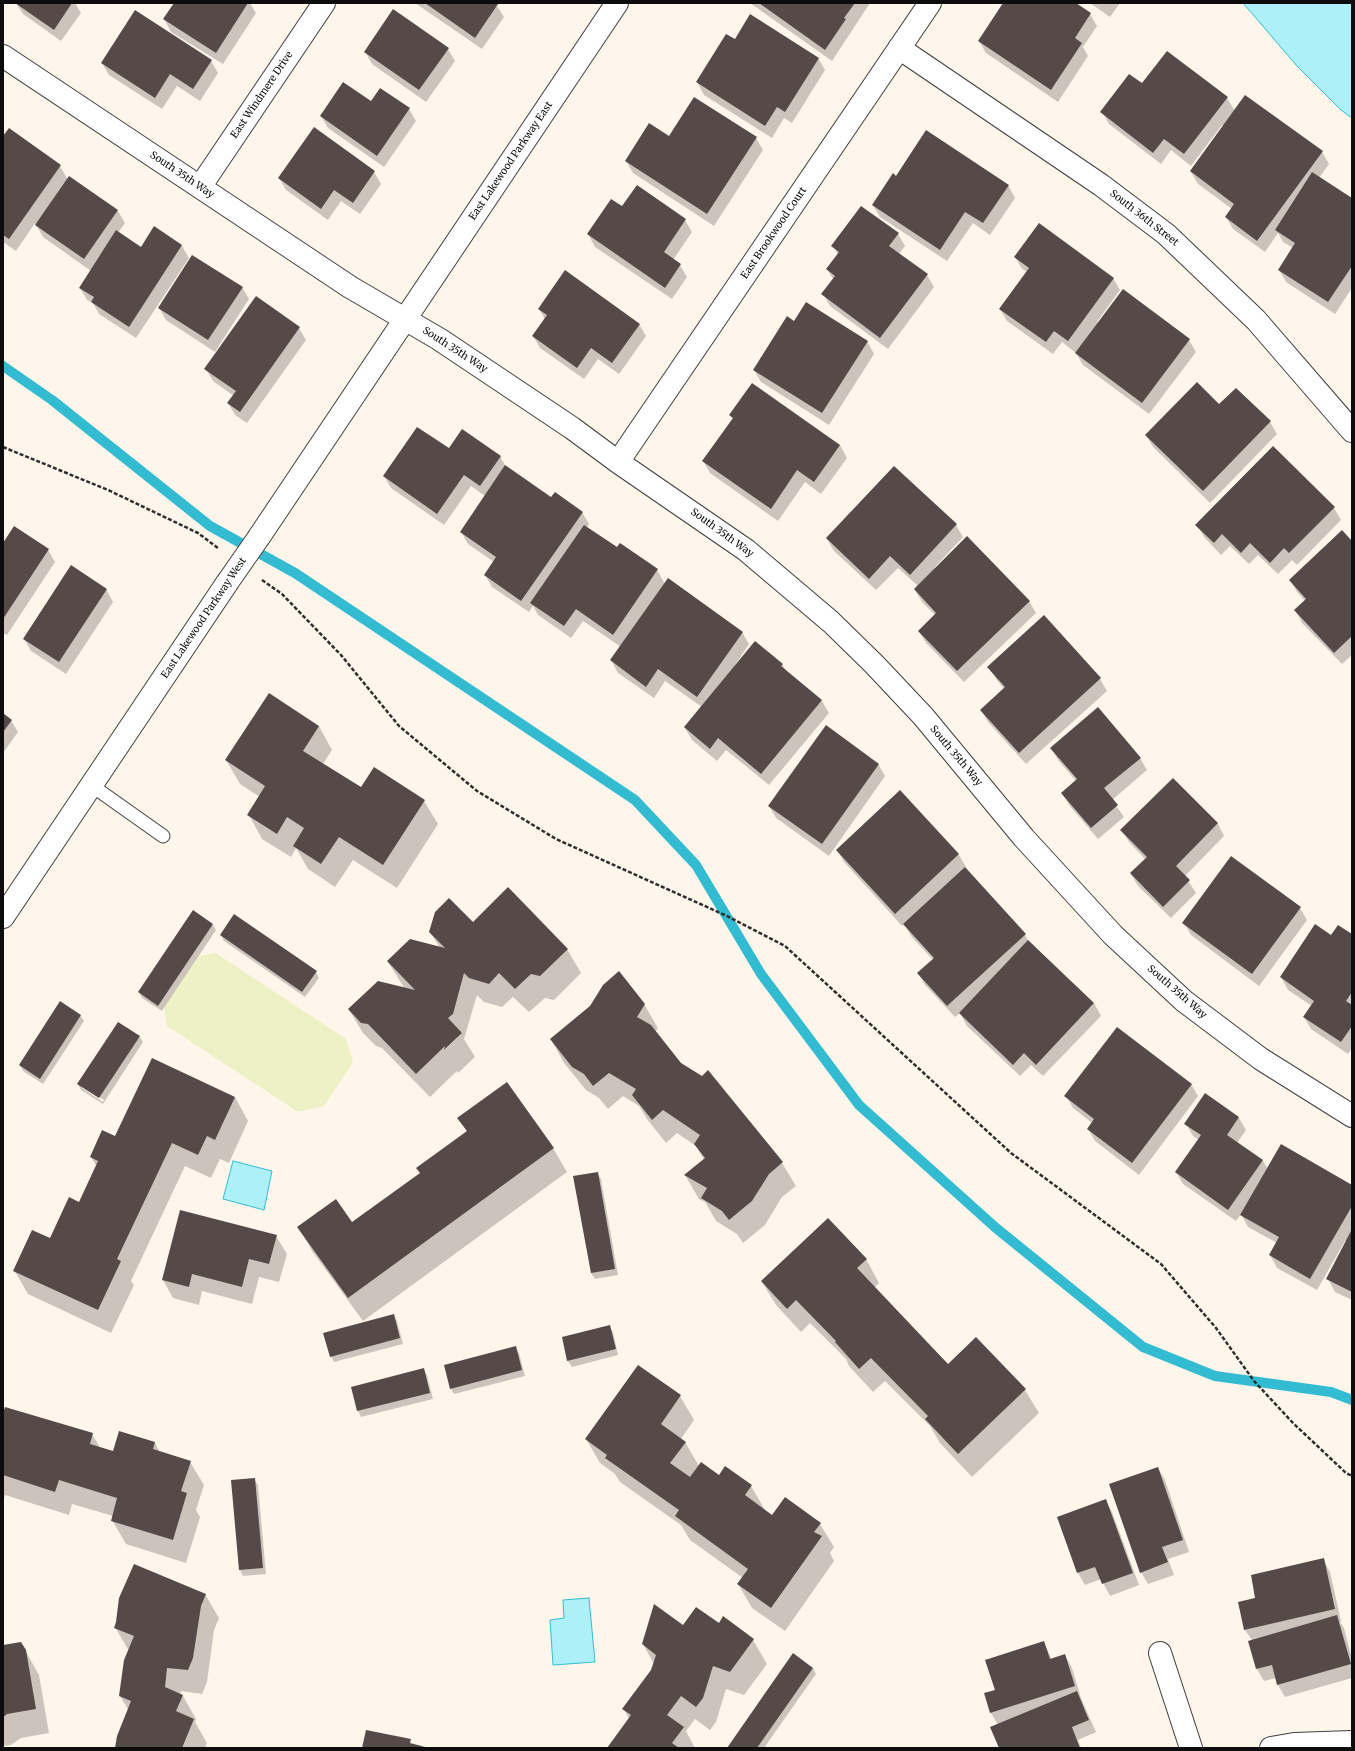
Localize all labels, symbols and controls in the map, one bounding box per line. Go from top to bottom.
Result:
street label: East Windmere Drive [228,49,296,141]
street label: East Lakewood Parkway East [467,99,555,223]
street label: South 35th Way [148,149,216,201]
street label: East Brookwood Court [739,185,809,281]
street label: South 36th Street [1107,187,1181,249]
street label: South 35th Way [420,325,490,375]
street label: South 35th Way [688,506,756,560]
street label: East Lakewood Parkway West [159,555,249,681]
street label: South 35th Way [927,723,985,789]
street label: South 35th Way [1145,963,1209,1021]

